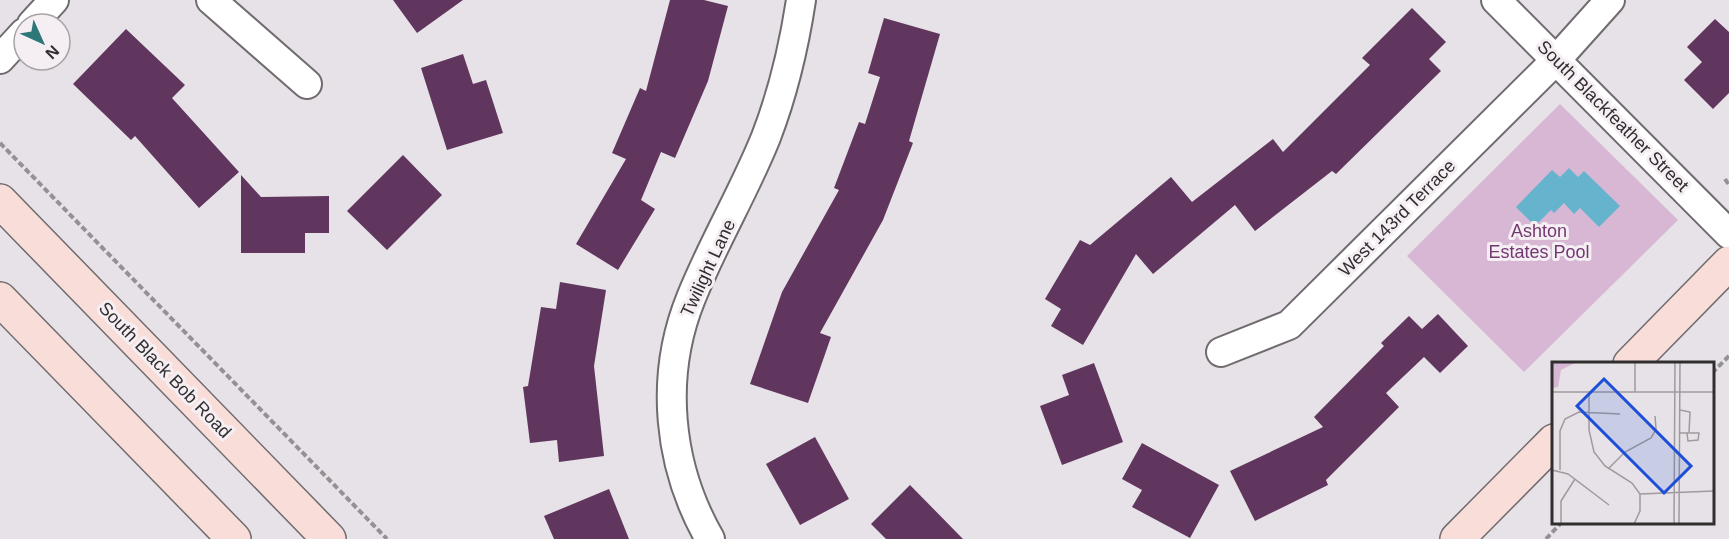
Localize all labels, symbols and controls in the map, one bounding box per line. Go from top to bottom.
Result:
north arrow [12,12,72,72]
street label: South Blackfeather Street [1533,36,1693,196]
text: N [42,42,62,62]
street label: West 143rd Terrace [1335,156,1459,280]
street label: Twilight Lane [677,216,739,320]
park label: Ashton Estates Pool [1488,221,1590,262]
street label: South Black Bob Road [95,298,235,442]
inset map [1552,362,1714,524]

